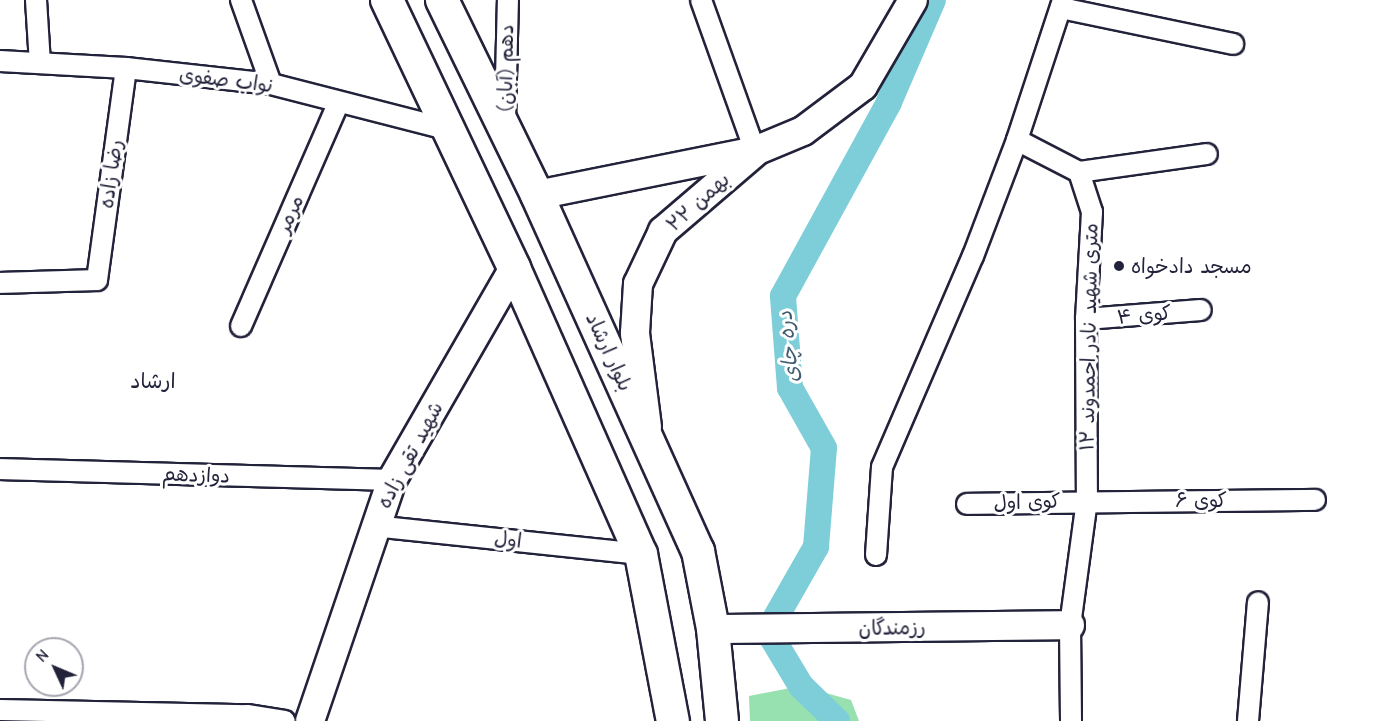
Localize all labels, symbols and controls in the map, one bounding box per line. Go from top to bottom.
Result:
street label: دهم (آبان) [493,24,519,112]
street label: نواب صفوی [178,62,274,98]
street label: رضا زاده [94,138,128,210]
street label: ۲۲ بهمن [661,167,735,237]
street label: مرمر [271,191,309,237]
street label: ۱۲ متری شهید نادر احمدوند [1075,223,1103,451]
place label: مسجد دادخواه [1131,254,1252,278]
marker: مسجد دادخواه [1112,259,1126,273]
street label: کوی ۴ [1116,301,1172,329]
street label: بلوار ارشاد [580,309,638,395]
water label: دره چای [772,310,804,384]
district label: ارشاد [130,368,176,394]
street label: شهید تقی زاده [372,398,448,512]
street label: دوازدهم [162,462,230,488]
street label: کوی ۶ [1175,488,1227,512]
street label: کوی اول [993,489,1061,515]
street label: اول [493,527,523,553]
street label: رزمندگان [858,615,926,641]
north arrow [24,637,84,697]
text: N [32,646,53,666]

